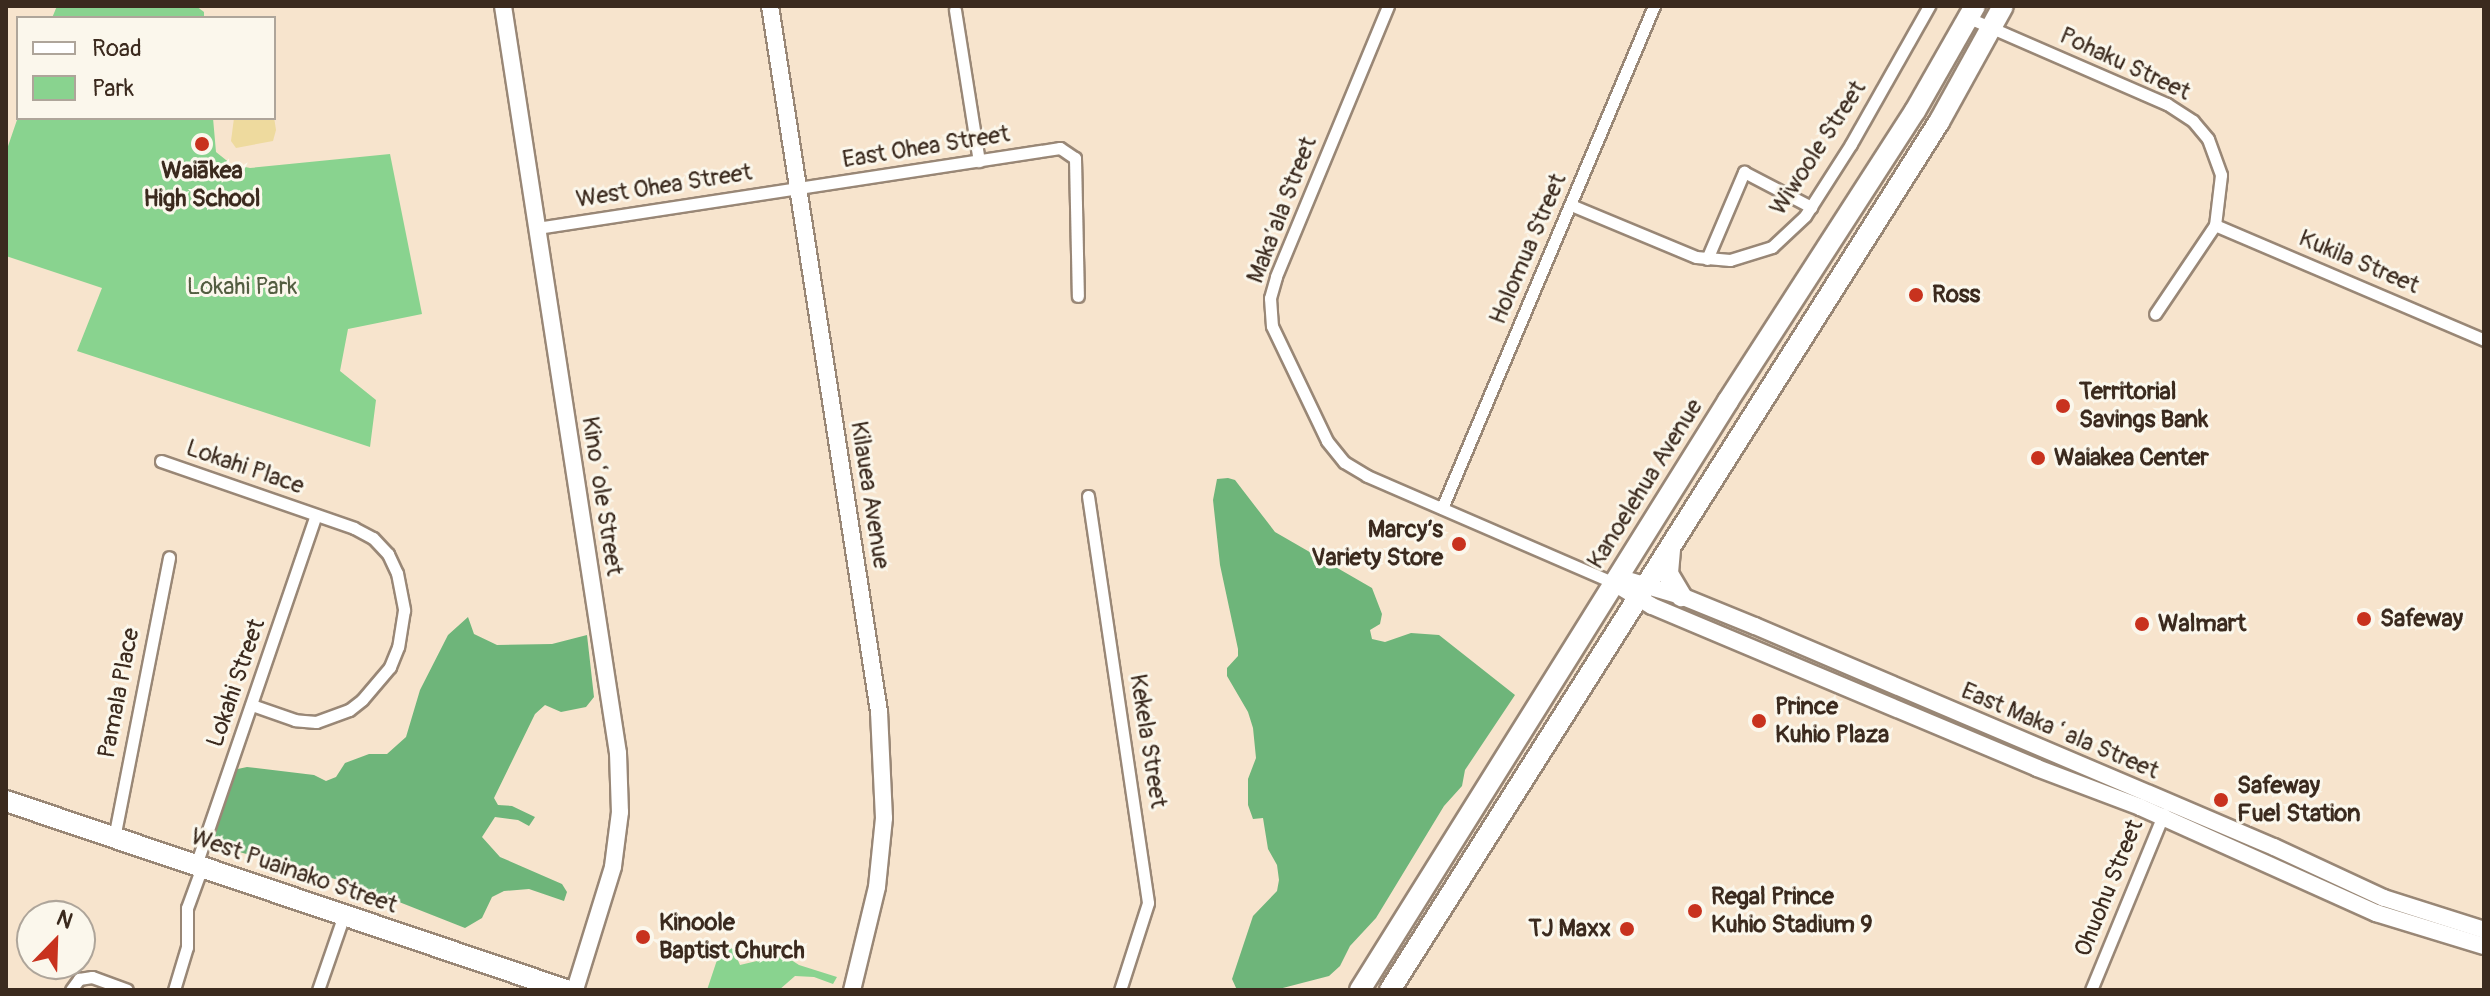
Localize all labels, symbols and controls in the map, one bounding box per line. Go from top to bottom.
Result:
legend [16,16,276,120]
street label: Pohaku Street [2055,21,2195,107]
text: Road [92,34,142,63]
text: Park [92,74,134,103]
street label: Wiwoole Street [1764,75,1872,221]
street label: East Ohea Street [840,120,1012,174]
street label: Maka‘ala Street [1241,133,1323,287]
marker: Waiākea High School [193,135,211,153]
place label: Waiākea High School [143,157,261,213]
street label: West Ohea Street [574,158,754,214]
street label: Holomua Street [1483,169,1573,329]
street label: Kukila Street [2294,224,2424,300]
park label: Lokahi Park [187,273,297,301]
place label: Ross [1932,281,1980,309]
marker: Ross [1907,286,1925,304]
place label: Territorial Savings Bank [2079,378,2208,434]
street label: Kanoelehua Avenue [1581,394,1709,574]
marker: Territorial Savings Bank [2054,397,2072,415]
street label: Kinoʻole Street [575,414,629,578]
street label: Kilauea Avenue [844,419,896,571]
street label: Lokahi Place [182,433,308,501]
place label: Waiakea Center [2054,444,2209,472]
marker: Waiakea Center [2029,449,2047,467]
place label: Marcy’s Variety Store [1311,516,1443,572]
marker: Marcy’s Variety Store [1450,535,1468,553]
place label: Safeway [2380,605,2463,633]
place label: Walmart [2158,610,2246,638]
marker: Safeway [2355,610,2373,628]
street label: Lokahi Street [201,615,271,751]
marker: Walmart [2133,615,2151,633]
street label: Pamala Place [92,625,146,761]
street label: Kekela Street [1123,672,1173,810]
street label: East Makaʻala Street [1957,676,2163,786]
place label: Prince Kuhio Plaza [1775,693,1889,749]
marker: Prince Kuhio Plaza [1750,712,1768,730]
place label: Safeway Fuel Station [2237,772,2361,828]
marker: Safeway Fuel Station [2212,791,2230,809]
street label: Ohuohu Street [2068,815,2150,961]
street label: West Puainako Street [187,822,401,920]
place label: Regal Prince Kuhio Stadium 9 [1711,883,1872,939]
north arrow [16,900,96,980]
marker: Regal Prince Kuhio Stadium 9 [1686,902,1704,920]
text: N [52,904,77,936]
place label: Kinoole Baptist Church [659,909,805,965]
place label: TJ Maxx [1529,915,1611,943]
marker: TJ Maxx [1618,920,1636,938]
marker: Kinoole Baptist Church [634,928,652,946]

